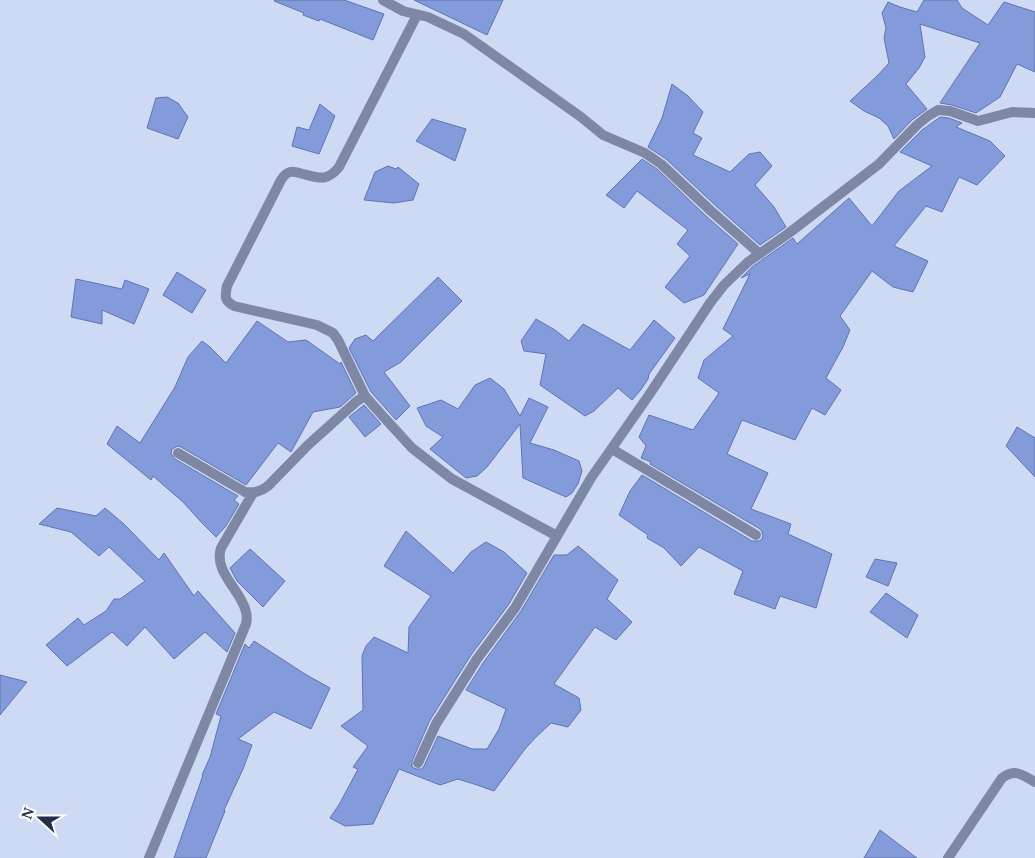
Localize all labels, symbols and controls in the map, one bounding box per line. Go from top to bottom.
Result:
north arrow [15,793,65,843]
text: N [17,805,38,822]

